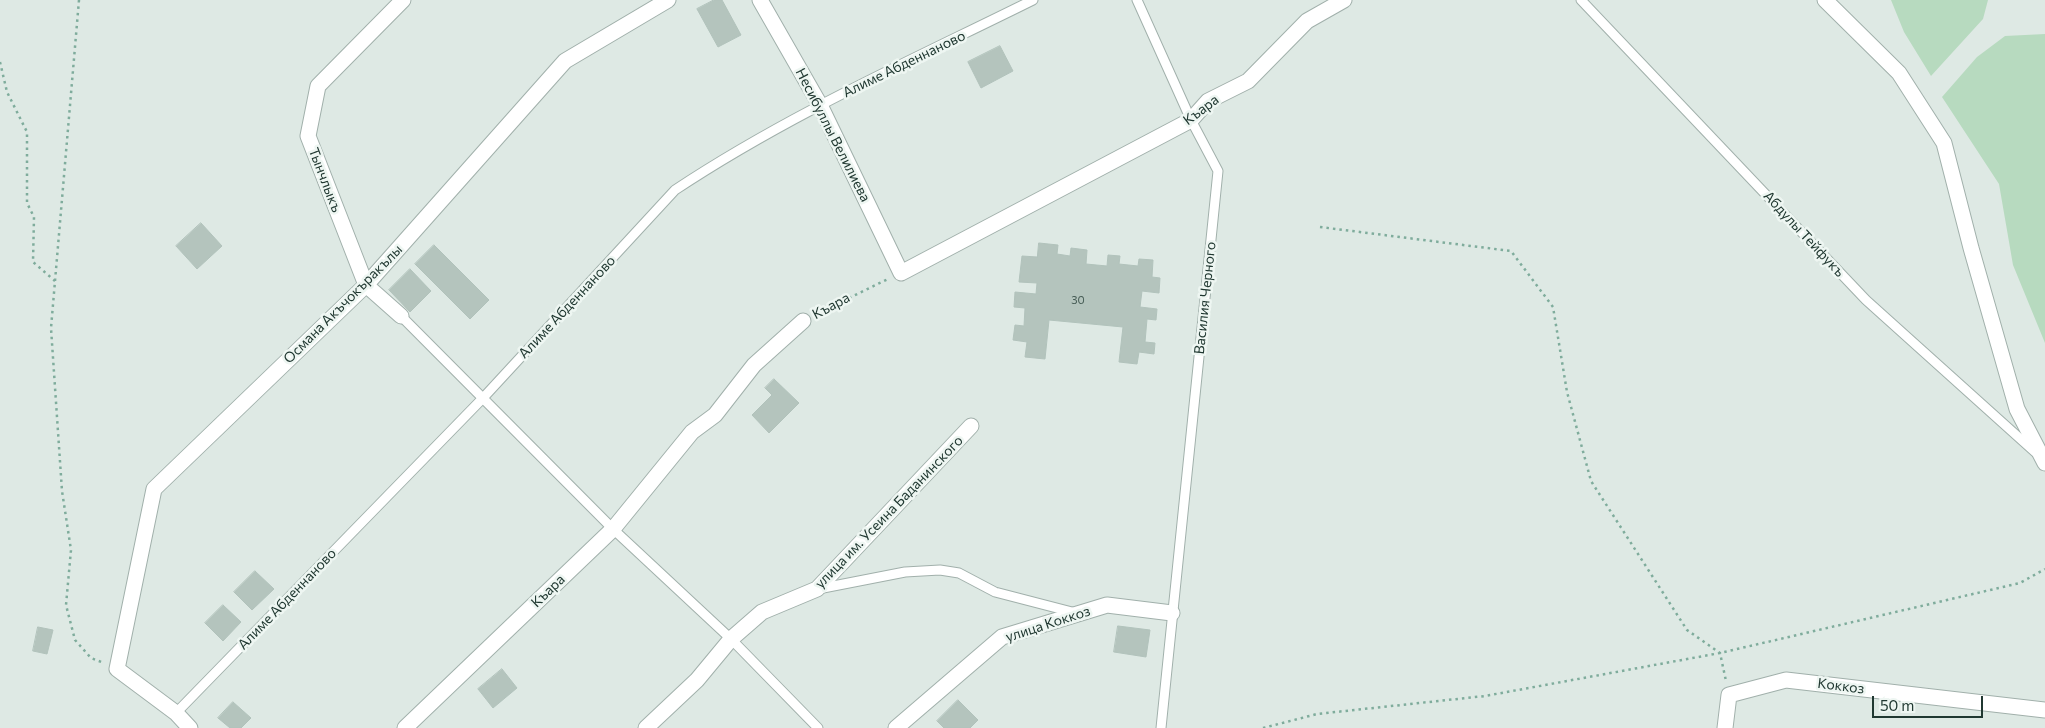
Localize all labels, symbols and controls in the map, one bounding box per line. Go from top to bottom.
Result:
street label: Алиме Абденнаново [840,27,968,101]
street label: Несибуллы Велилиева [792,65,874,205]
street label: Къара [1180,91,1222,129]
street label: Тынчлыкъ [305,145,345,215]
street label: Абдулы Тейфукъ [1760,188,1848,280]
street label: Османа Акъчокъракълы [280,241,406,367]
street label: Василия Черного [1191,241,1219,355]
street label: Алиме Абденнаново [515,252,619,362]
street label: Къара [809,289,853,323]
house number: 30 [1071,293,1085,307]
street label: улица им. Усеина Баданинского [812,432,966,592]
street label: Алиме Абденнаново [234,545,340,653]
street label: Къара [528,571,568,611]
street label: улица Коккоз [1004,602,1092,646]
street label: Коккоз [1817,675,1865,697]
scale bar [1875,686,1986,718]
text: 50 m [1880,696,1914,714]

